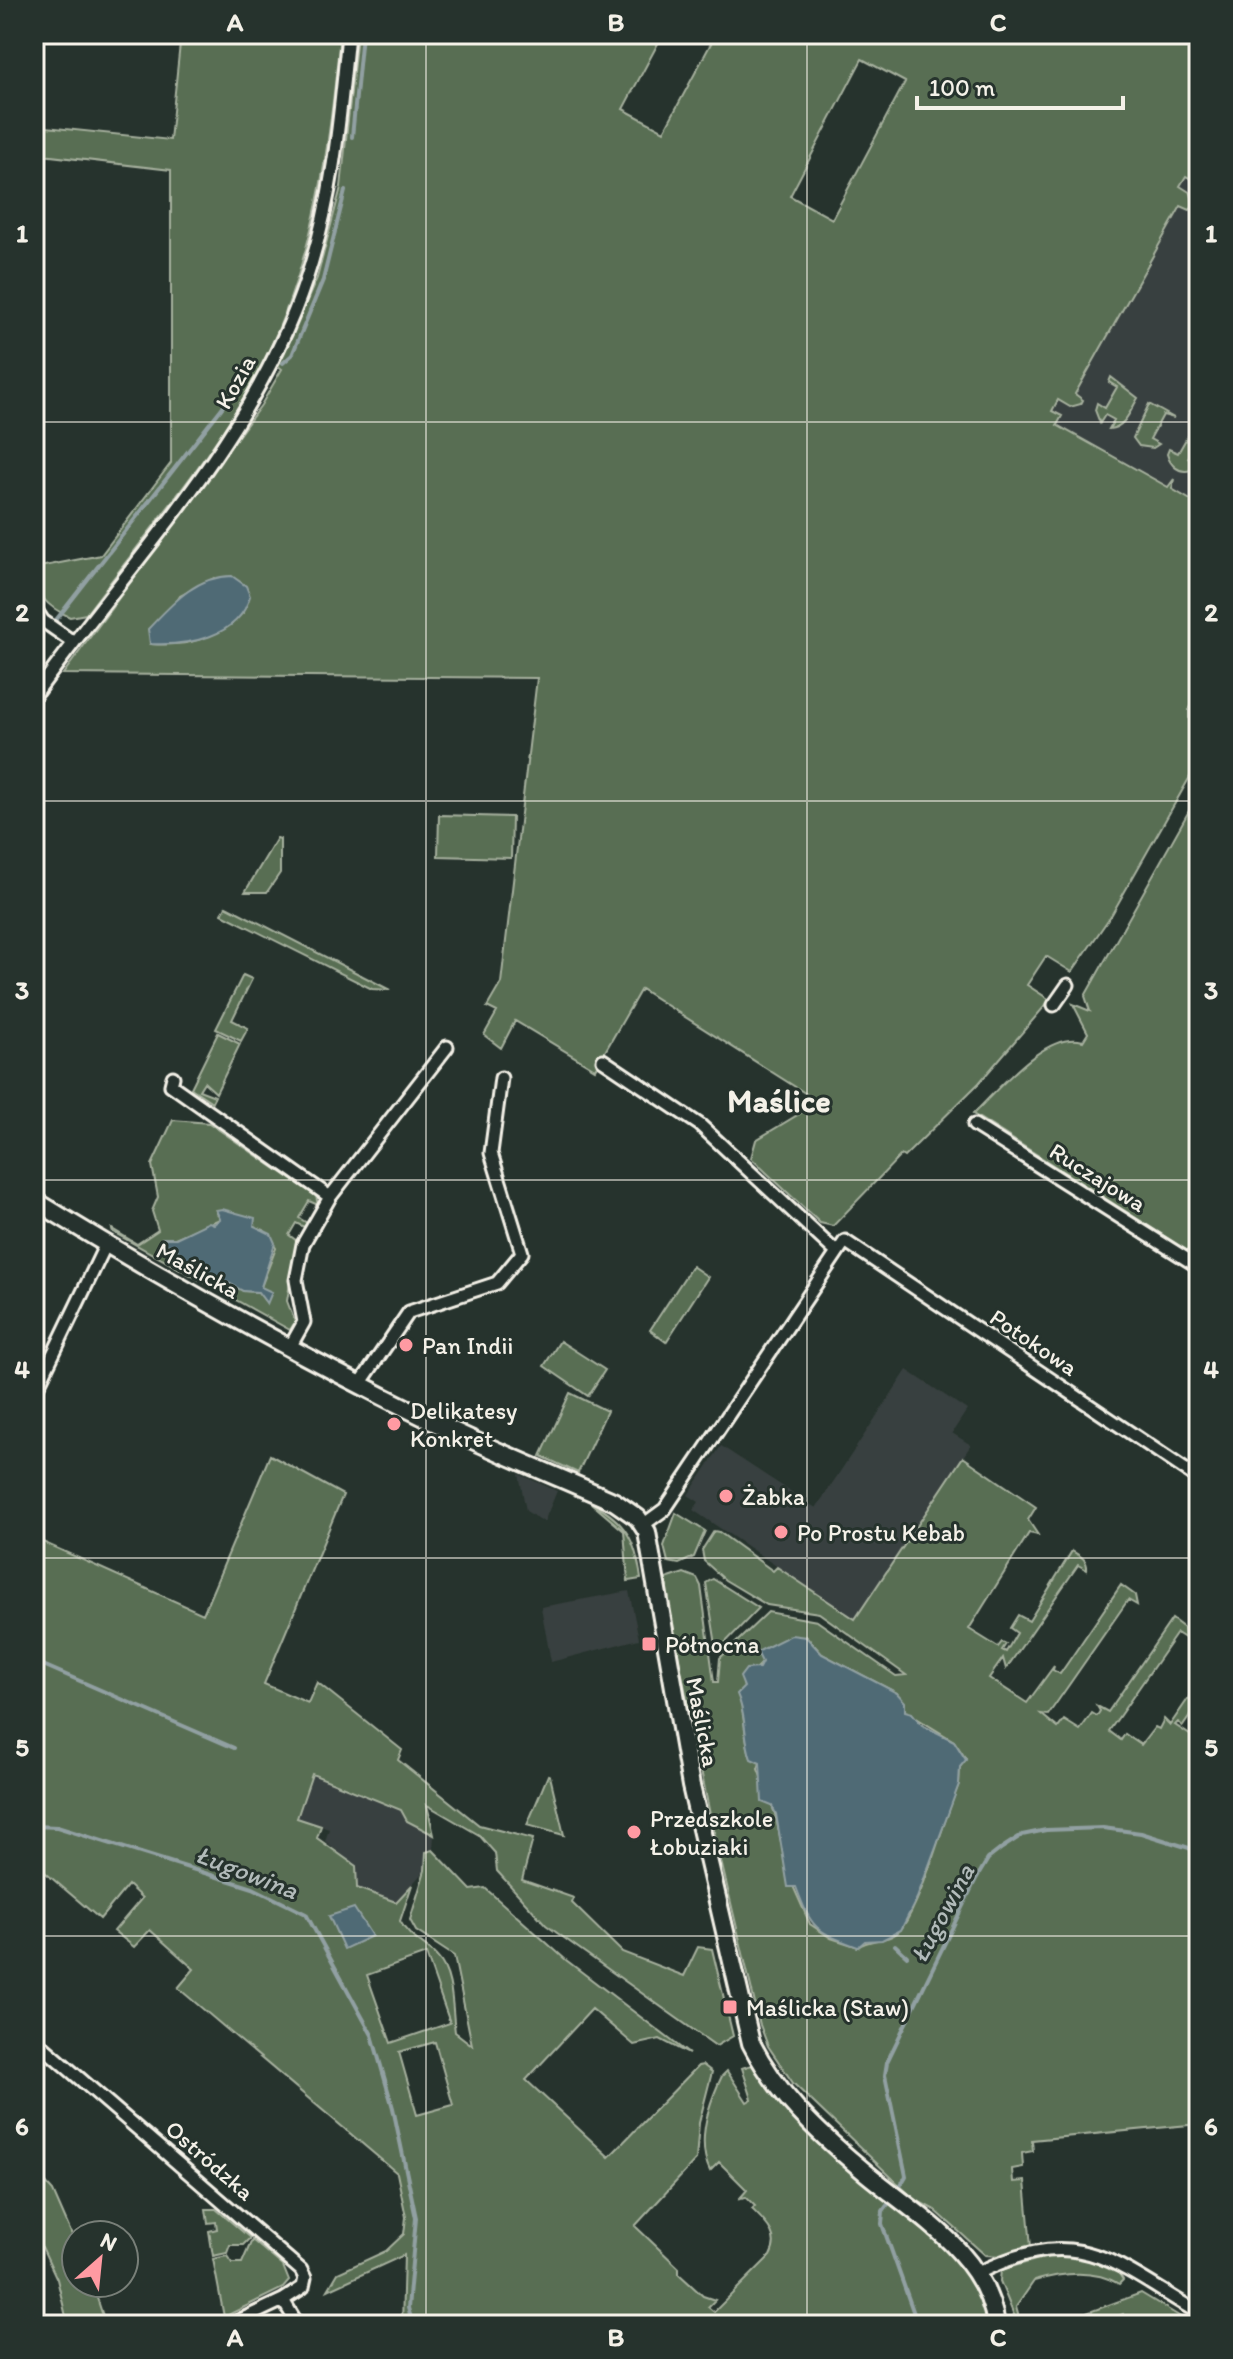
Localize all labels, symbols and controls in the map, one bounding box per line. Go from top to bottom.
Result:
text: A [226,6,244,38]
text: B [608,6,625,38]
text: C [990,6,1007,38]
scale bar [917,60,1123,110]
text: 100 m [929,73,995,102]
text: 1 [16,217,28,249]
text: 1 [1205,217,1217,249]
street label: Kozia [209,350,262,414]
text: 2 [15,596,29,628]
text: 2 [1204,596,1218,628]
text: 3 [15,974,29,1006]
text: 3 [1204,974,1218,1006]
district label: Maślice [727,1082,831,1120]
street label: Ruczajowa [1044,1136,1152,1218]
street label: Maślicka [151,1235,245,1305]
street label: Potokowa [985,1302,1084,1382]
place label: Pan Indii [422,1331,513,1360]
marker: Pan Indii [397,1336,415,1354]
text: 4 [14,1353,30,1385]
text: 4 [1203,1353,1219,1385]
place label: Delikatesy Konkret [410,1396,517,1453]
marker: Delikatesy Konkret [385,1415,403,1433]
place label: Żabka [742,1482,805,1511]
marker: Żabka [717,1487,735,1505]
place label: Po Prostu Kebab [797,1518,965,1547]
marker: Po Prostu Kebab [772,1523,790,1541]
place label: Północna [665,1630,759,1659]
marker: Północna [640,1635,658,1653]
street label: Maślicka [680,1675,726,1770]
text: 5 [15,1731,29,1763]
text: 5 [1204,1731,1218,1763]
place label: Przedszkole Łobuziaki [650,1804,773,1861]
marker: Przedszkole Łobuziaki [625,1823,643,1841]
water label: Ługowina [191,1838,303,1906]
water label: Ługowina [903,1858,981,1968]
place label: Maślicka (Staw) [746,1993,909,2022]
marker: Maślicka (Staw) [721,1998,739,2016]
text: 6 [15,2110,29,2142]
text: 6 [1204,2110,1218,2142]
street label: Ostródzka [160,2114,261,2207]
north arrow [60,2219,140,2299]
text: N [96,2226,122,2257]
text: A [226,2321,244,2353]
text: B [608,2321,625,2353]
text: C [990,2321,1007,2353]

